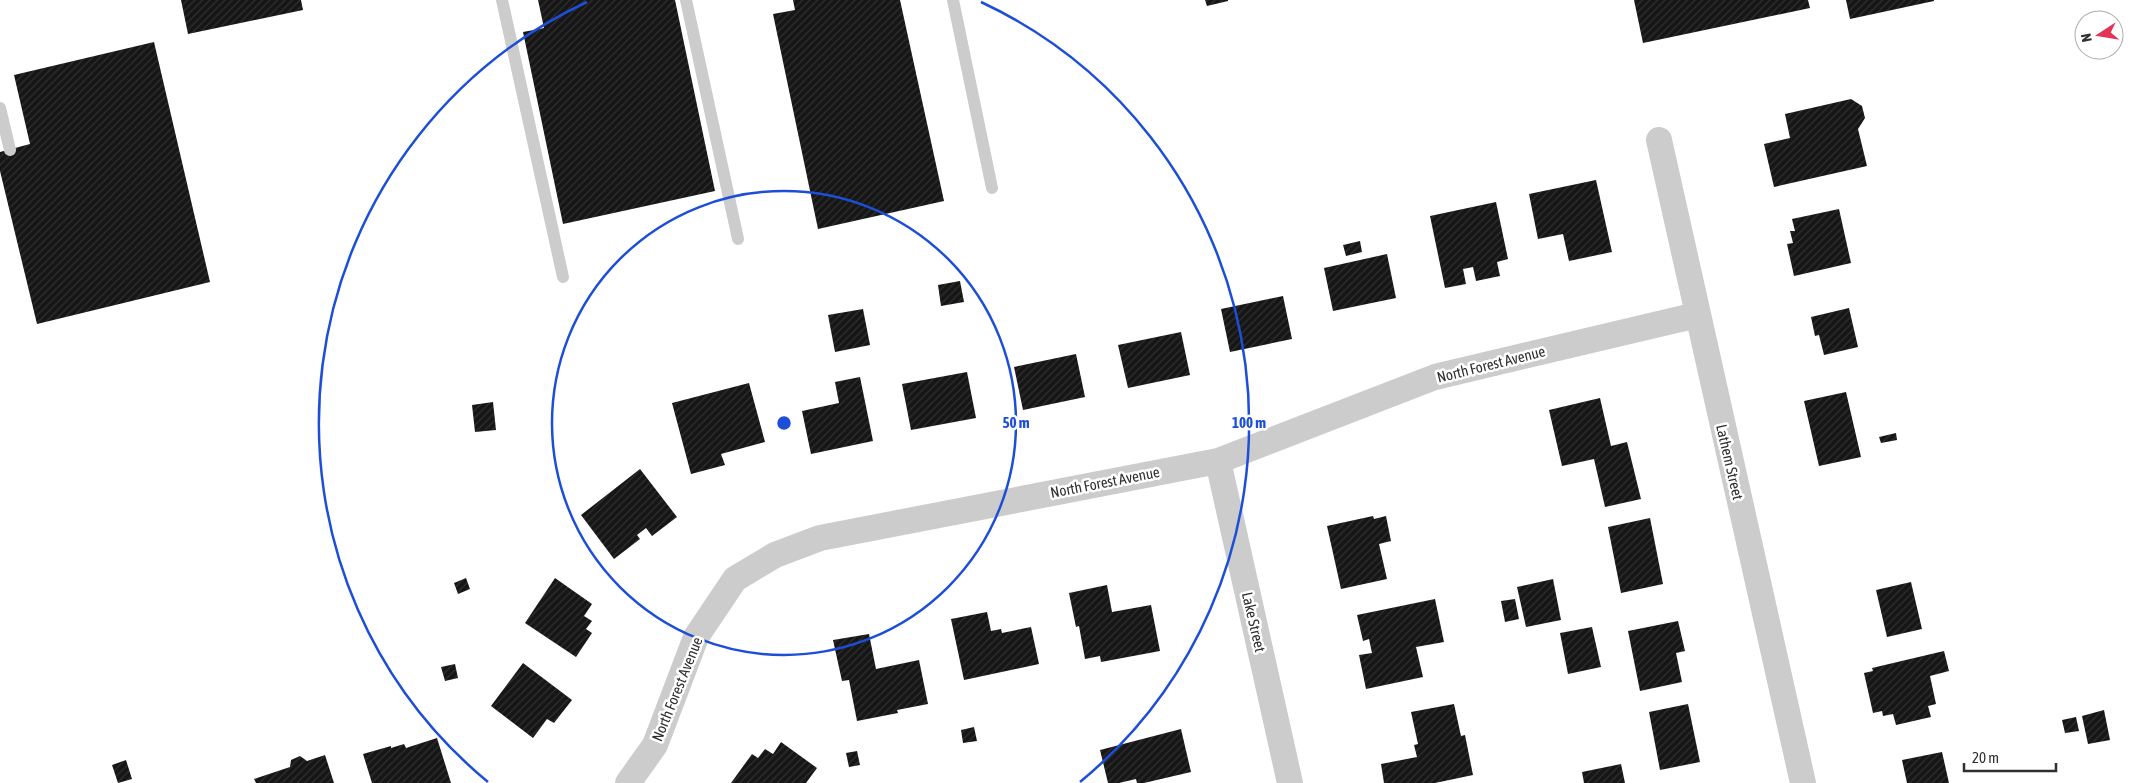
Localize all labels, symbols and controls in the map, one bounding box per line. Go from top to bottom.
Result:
north arrow [2074,10,2124,60]
text: N [2078,32,2095,43]
street label: North Forest Avenue [1435,342,1547,386]
centre of rings [775,414,793,432]
text: 50 m [1003,414,1030,431]
text: 100 m [1232,414,1266,431]
street label: Lathem Street [1713,423,1747,501]
street label: North Forest Avenue [1049,463,1161,501]
street label: Lake Street [1239,590,1269,654]
street label: North Forest Avenue [648,634,706,744]
scale bar [1964,740,2056,772]
text: 20 m [1972,749,1999,766]

